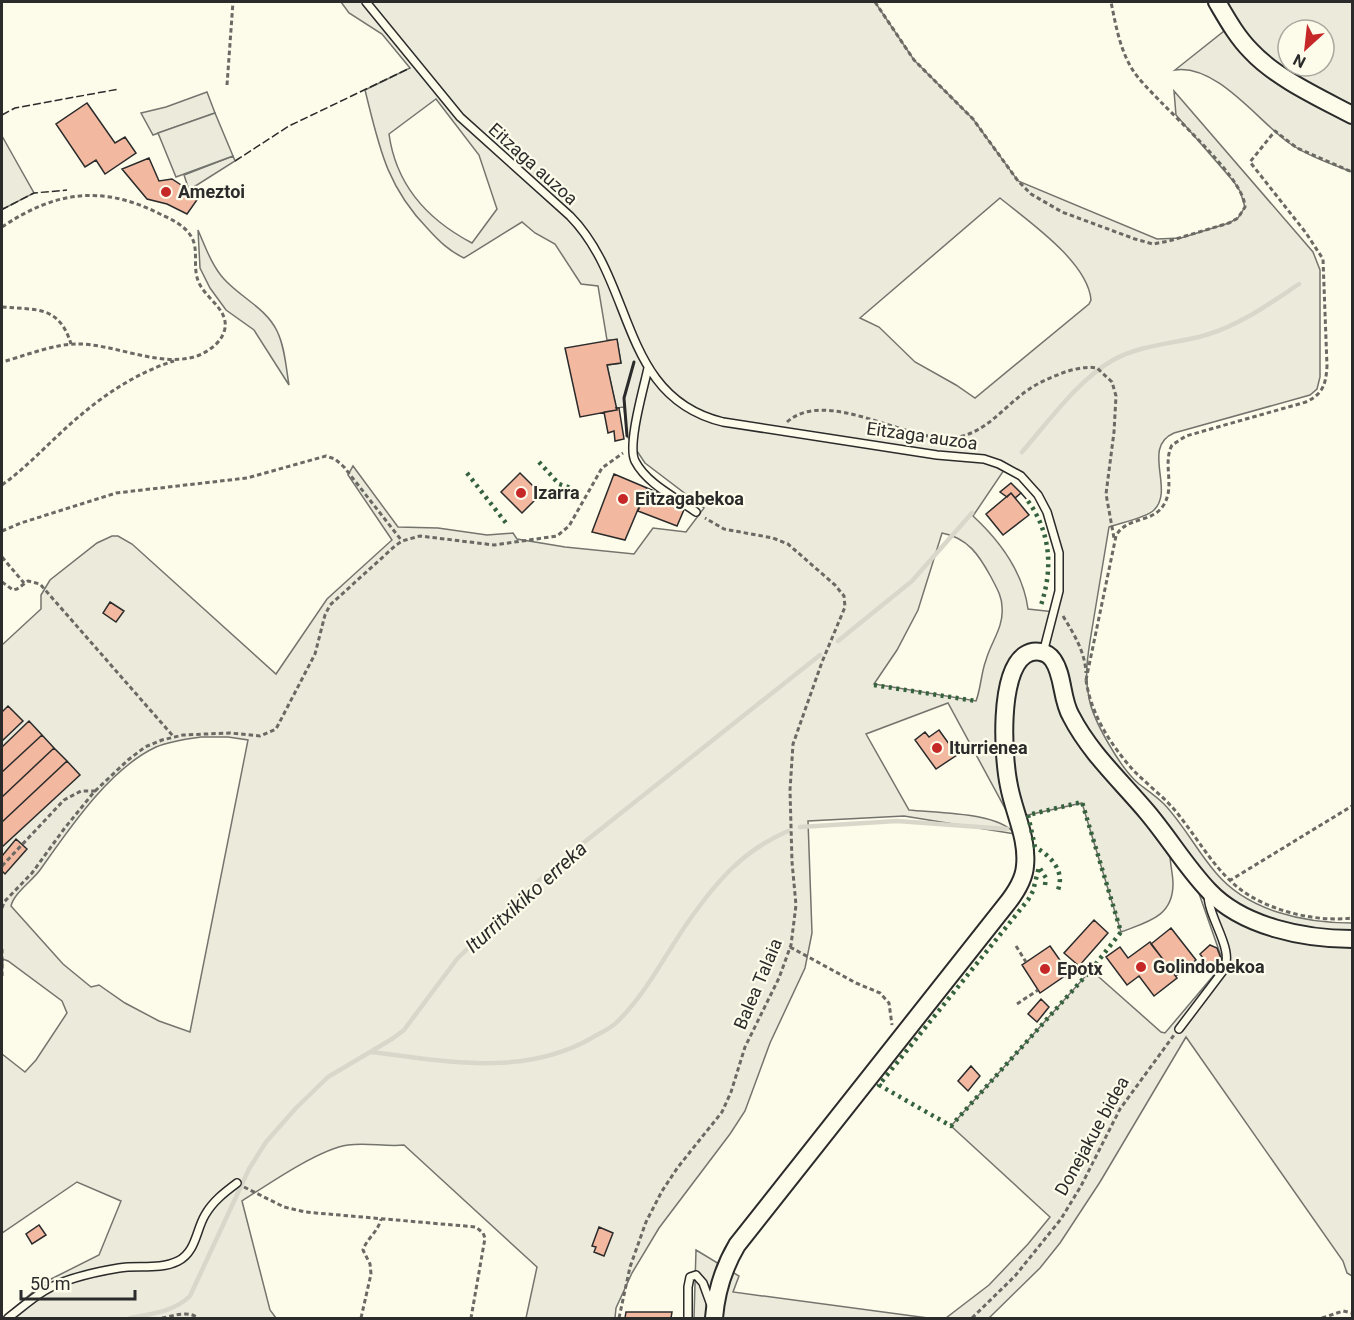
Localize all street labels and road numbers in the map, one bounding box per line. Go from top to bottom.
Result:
street label: Eitzaga auzoa [485,118,582,209]
street label: Eitzaga auzoa [865,417,979,454]
street label: Balea Talaia [729,935,786,1032]
street label: Donejakue bidea [1050,1073,1133,1199]

